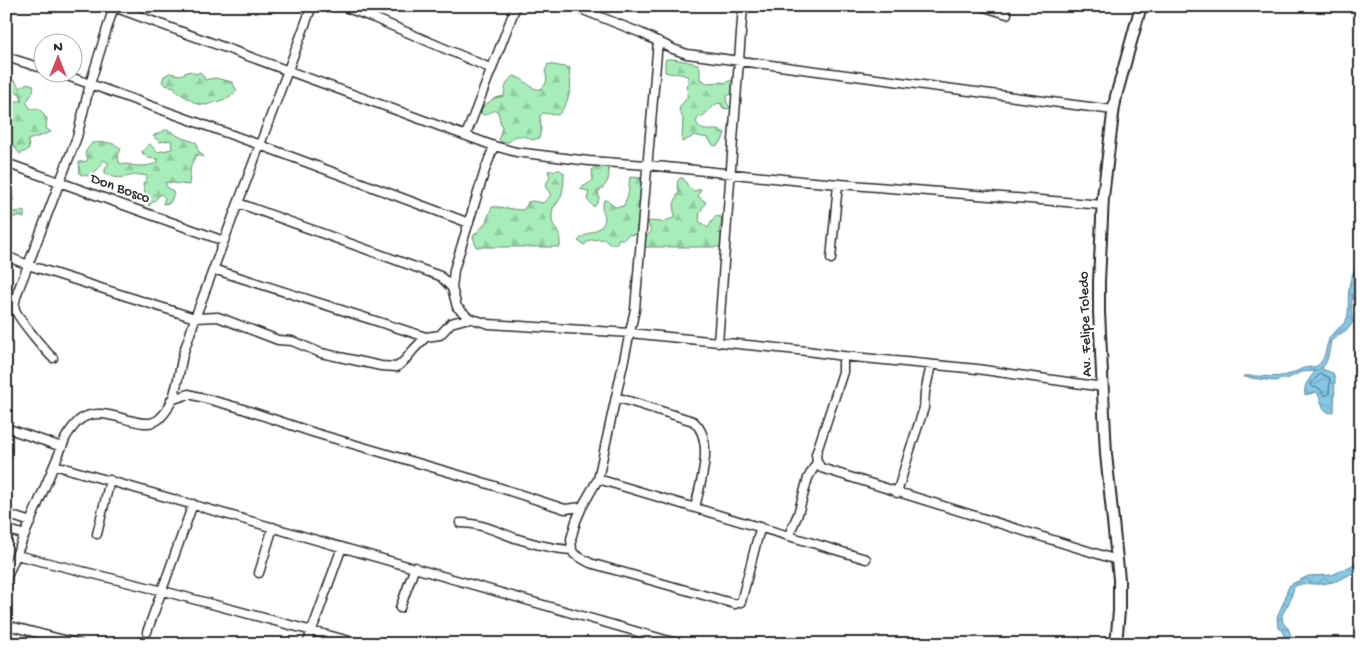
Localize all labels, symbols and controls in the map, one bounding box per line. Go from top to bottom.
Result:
north arrow [32,32,82,82]
text: N [53,39,63,56]
street label: Don Bosco [87,170,152,208]
street label: Av. Felipe Toledo [1075,271,1097,377]

